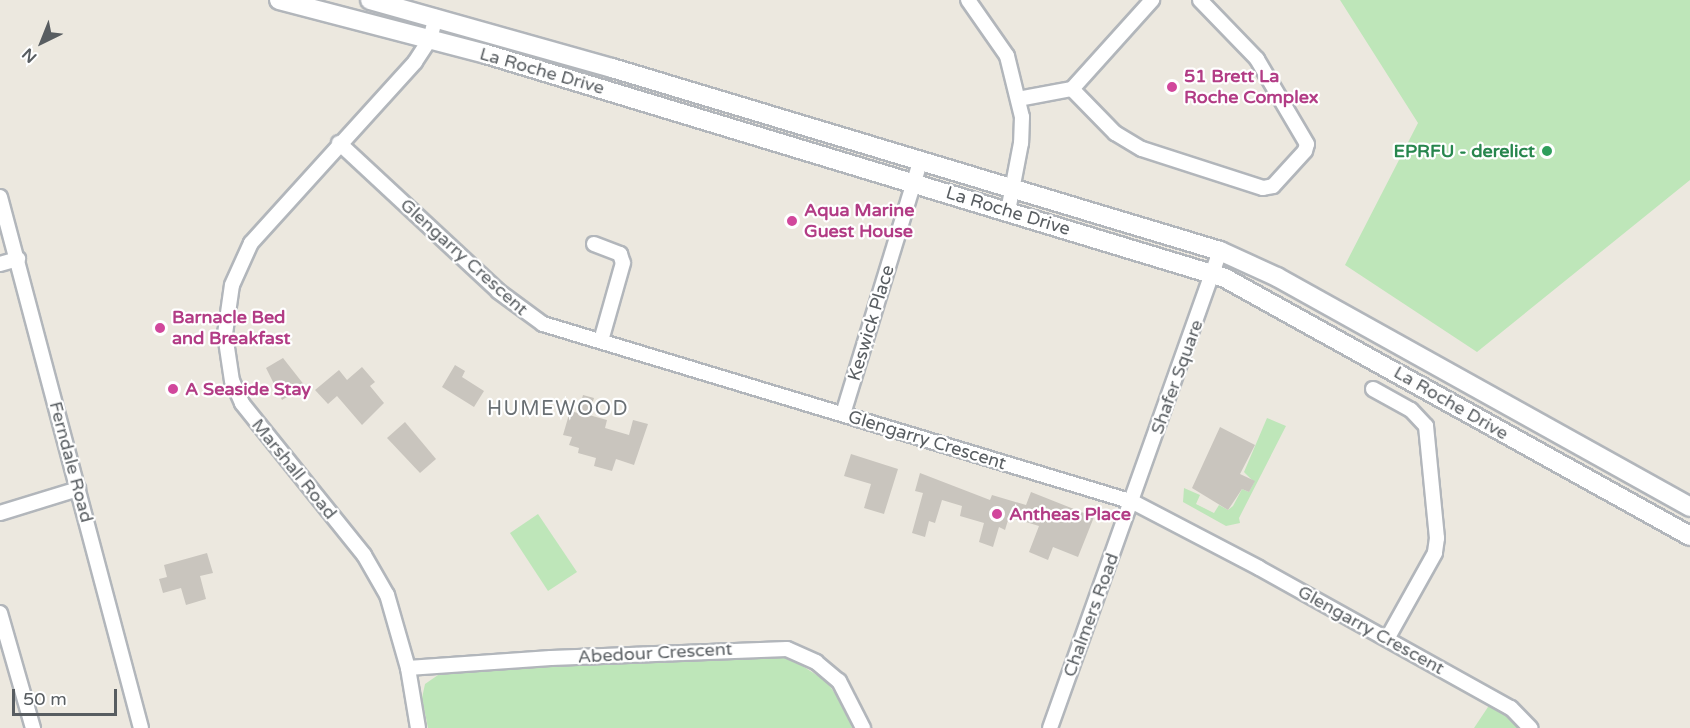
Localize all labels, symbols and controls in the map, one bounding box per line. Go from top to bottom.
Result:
north arrow [12,12,72,72]
text: N [18,43,41,67]
street label: La Roche Drive [477,43,607,99]
place label: 51 Brett La Roche Complex [1184,66,1319,109]
marker: 51 Brett La Roche Complex [1165,80,1179,94]
place label: EPRFU - derelict [1394,140,1535,162]
marker: EPRFU - derelict [1540,144,1554,158]
street label: La Roche Drive [943,182,1073,240]
street label: Glengarry Crescent [396,194,532,320]
place label: Aqua Marine Guest House [804,200,914,242]
marker: Aqua Marine Guest House [785,214,799,228]
street label: Keswick Place [843,262,899,384]
place label: Barnacle Bed and Breakfast [172,307,290,350]
street label: Shafer Square [1146,317,1208,437]
marker: Barnacle Bed and Breakfast [153,321,167,335]
street label: La Roche Drive [1390,361,1512,445]
place label: A Seaside Stay [185,378,311,400]
marker: A Seaside Stay [166,382,180,396]
district label: HUMEWOOD [487,397,629,421]
street label: Ferndale Road [44,399,98,525]
street label: Glengarry Crescent [845,406,1009,474]
street label: Marshall Road [247,414,341,524]
place label: Antheas Place [1009,503,1131,525]
marker: Antheas Place [990,507,1004,521]
street label: Chalmers Road [1059,550,1123,680]
street label: Glengarry Crescent [1294,581,1448,679]
street label: Abedour Crescent [577,638,733,668]
scale bar [15,677,120,715]
text: 50 m [23,688,67,710]

